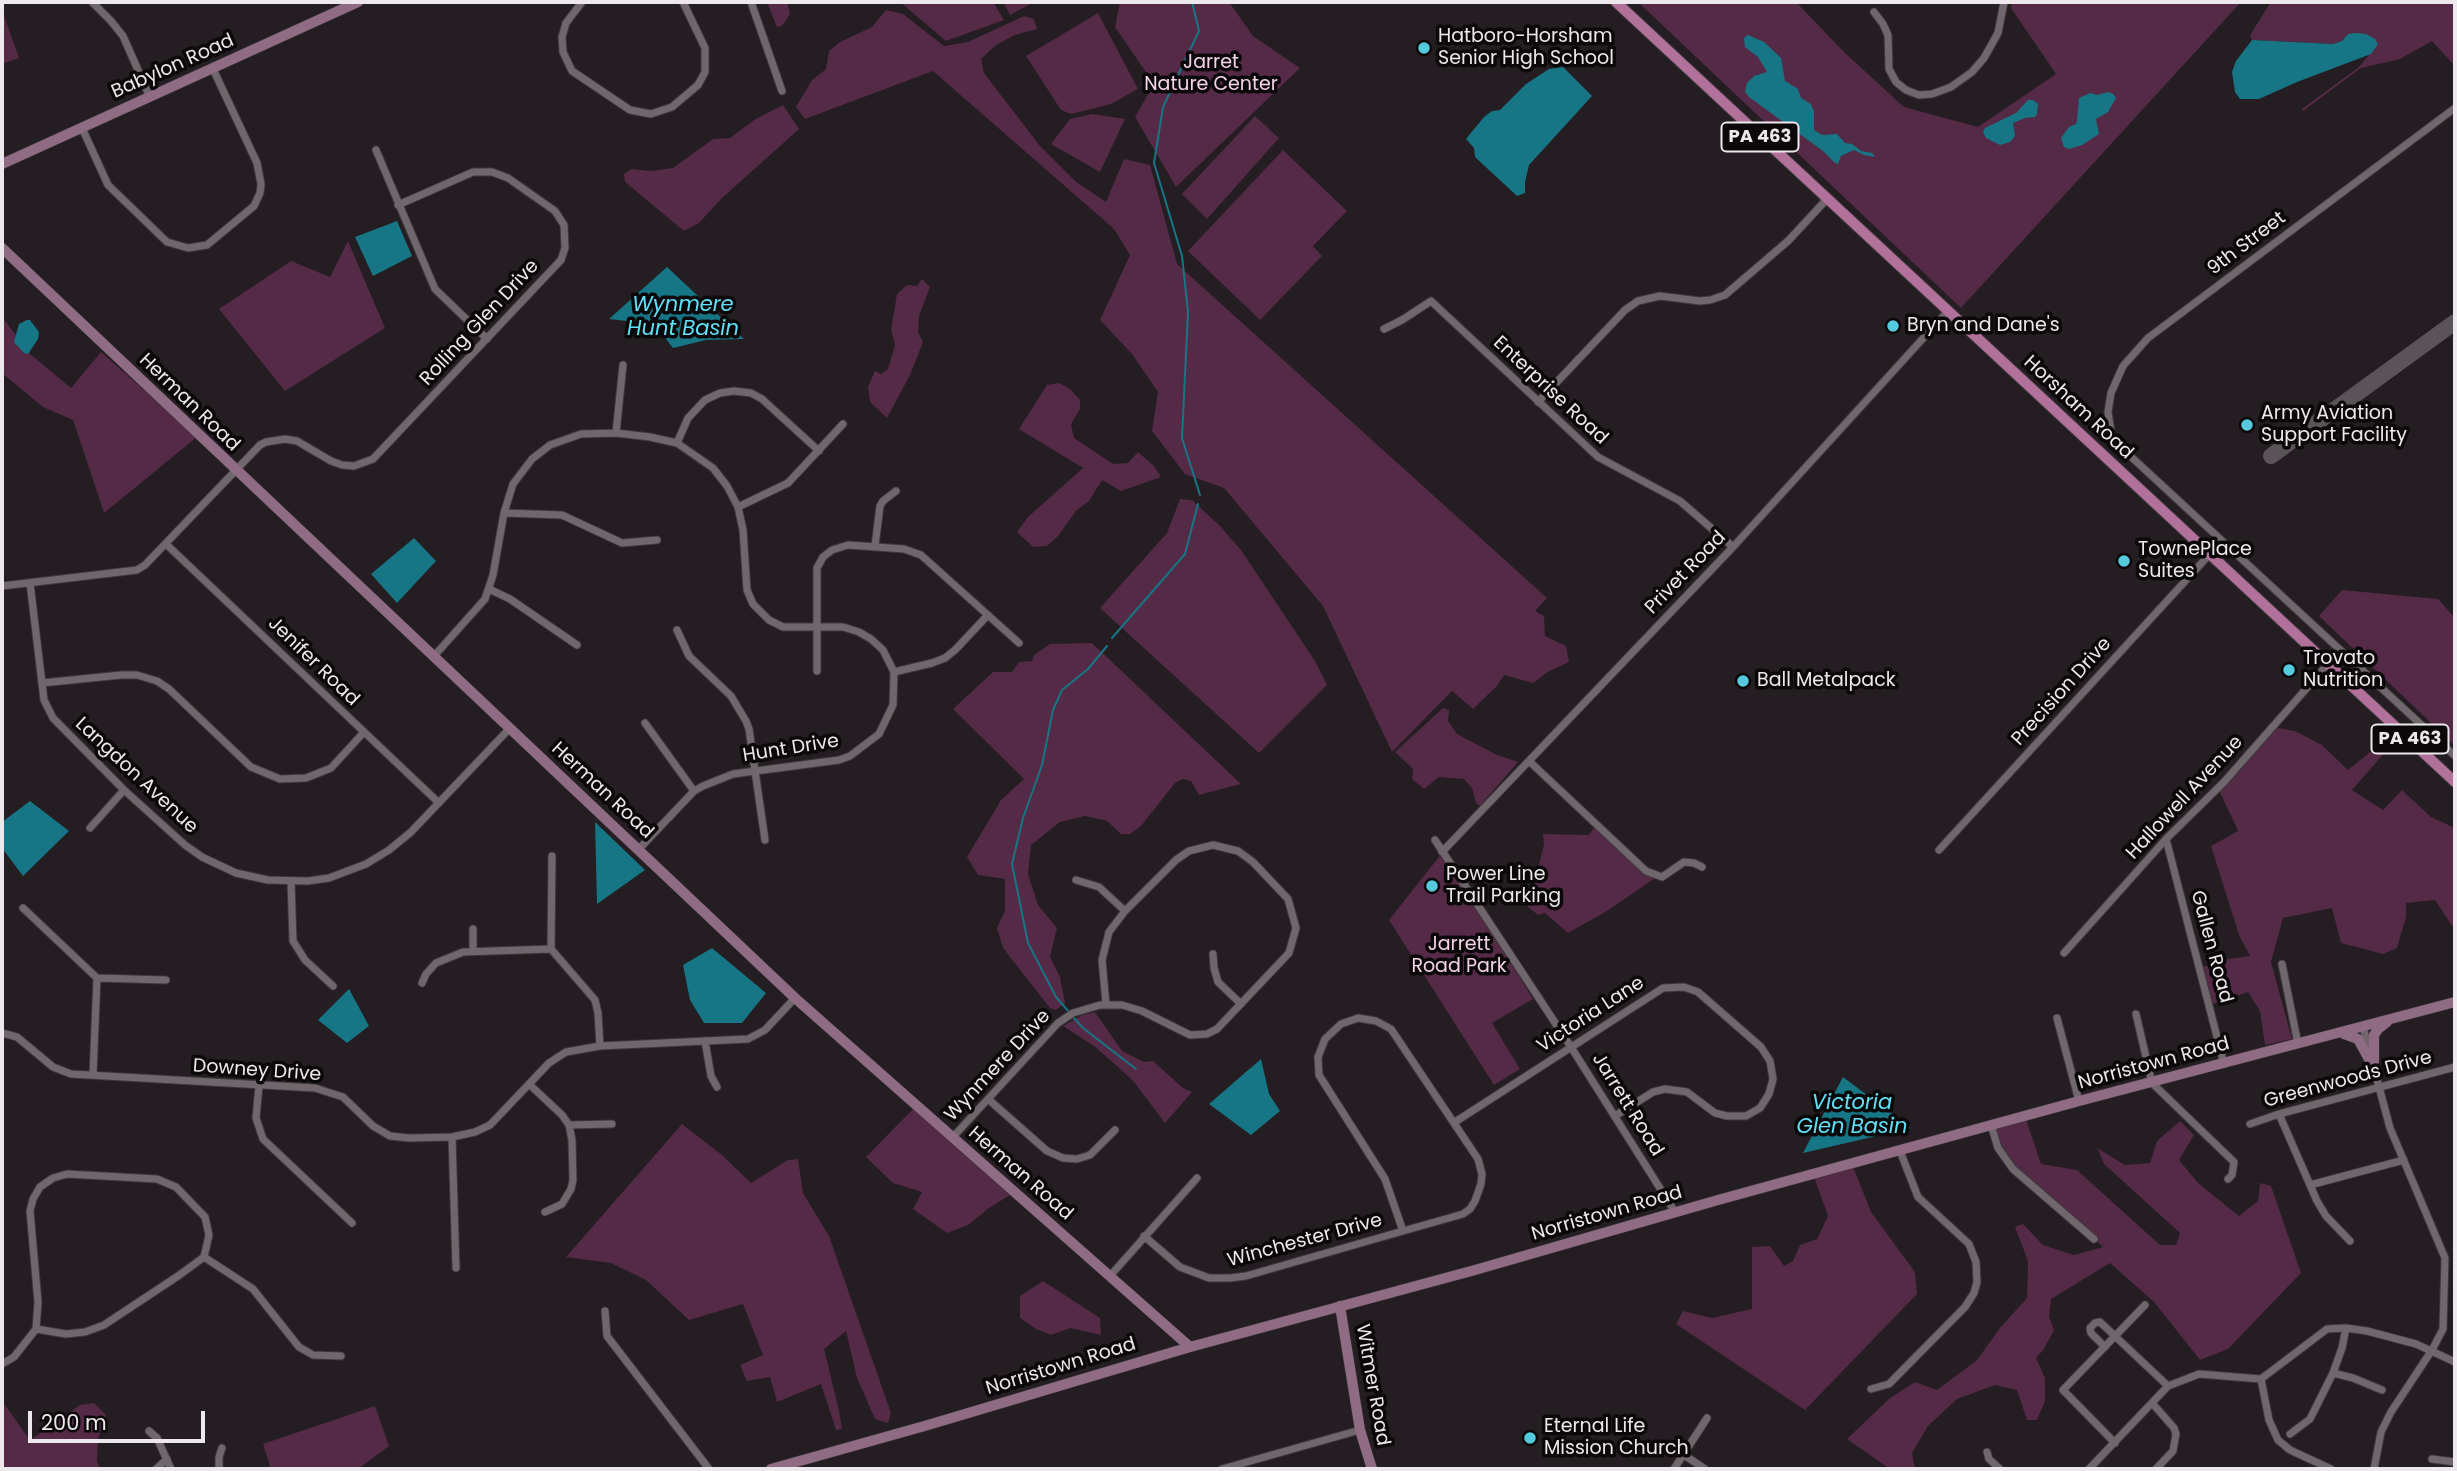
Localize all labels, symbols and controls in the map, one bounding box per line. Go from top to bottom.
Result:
place label: Hatboro-Horsham Senior High School [1438,26,1614,70]
street label: Babylon Road [108,30,238,104]
marker: Hatboro-Horsham Senior High School [1416,40,1432,56]
park label: Jarret Nature Center [1144,52,1278,96]
road number: PA 463 [1722,122,1798,152]
street label: 9th Street [2204,207,2290,281]
street label: Rolling Glen Drive [416,255,544,391]
water label: Wynmere Hunt Basin [627,293,739,343]
place label: Bryn and Dane's [1907,315,2060,337]
marker: Bryn and Dane's [1885,318,1901,334]
street label: Enterprise Road [1488,332,1612,450]
street label: Herman Road [134,349,244,457]
street label: Horsham Road [2019,351,2137,465]
place label: Army Aviation Support Facility [2261,403,2407,447]
marker: Army Aviation Support Facility [2239,417,2255,433]
street label: Privet Road [1641,527,1731,619]
place label: TownePlace Suites [2138,539,2252,583]
marker: TownePlace Suites [2116,553,2132,569]
street label: Jenifer Road [263,613,363,711]
street label: Precision Drive [2007,633,2117,751]
place label: Trovato Nutrition [2303,648,2383,692]
marker: Trovato Nutrition [2281,662,2297,678]
place label: Ball Metalpack [1757,670,1895,692]
marker: Ball Metalpack [1735,673,1751,689]
street label: Langdon Avenue [70,713,202,839]
road number: PA 463 [2372,724,2448,754]
street label: Hunt Drive [741,730,841,768]
street label: Hallowell Avenue [2122,731,2248,865]
street label: Herman Road [546,738,658,844]
place label: Power Line Trail Parking [1446,864,1561,908]
marker: Power Line Trail Parking [1424,878,1440,894]
street label: Gallen Road [2185,888,2237,1006]
park label: Jarrett Road Park [1411,934,1507,978]
street label: Victoria Lane [1533,972,1649,1058]
street label: Wynmere Drive [940,1005,1056,1127]
street label: Norristown Road [2076,1033,2232,1095]
street label: Greenwoods Drive [2262,1047,2434,1113]
street label: Jarrett Road [1586,1049,1668,1161]
street label: Downey Drive [192,1055,322,1087]
water label: Victoria Glen Basin [1797,1091,1907,1141]
street label: Herman Road [963,1122,1077,1226]
street label: Norristown Road [1529,1182,1685,1246]
street label: Winchester Drive [1225,1209,1385,1273]
street label: Witmer Road [1350,1322,1394,1448]
street label: Norristown Road [983,1333,1139,1401]
scale bar [32,1398,208,1442]
text: 200 m [41,1408,107,1437]
place label: Eternal Life Mission Church [1544,1416,1689,1460]
marker: Eternal Life Mission Church [1522,1430,1538,1446]

